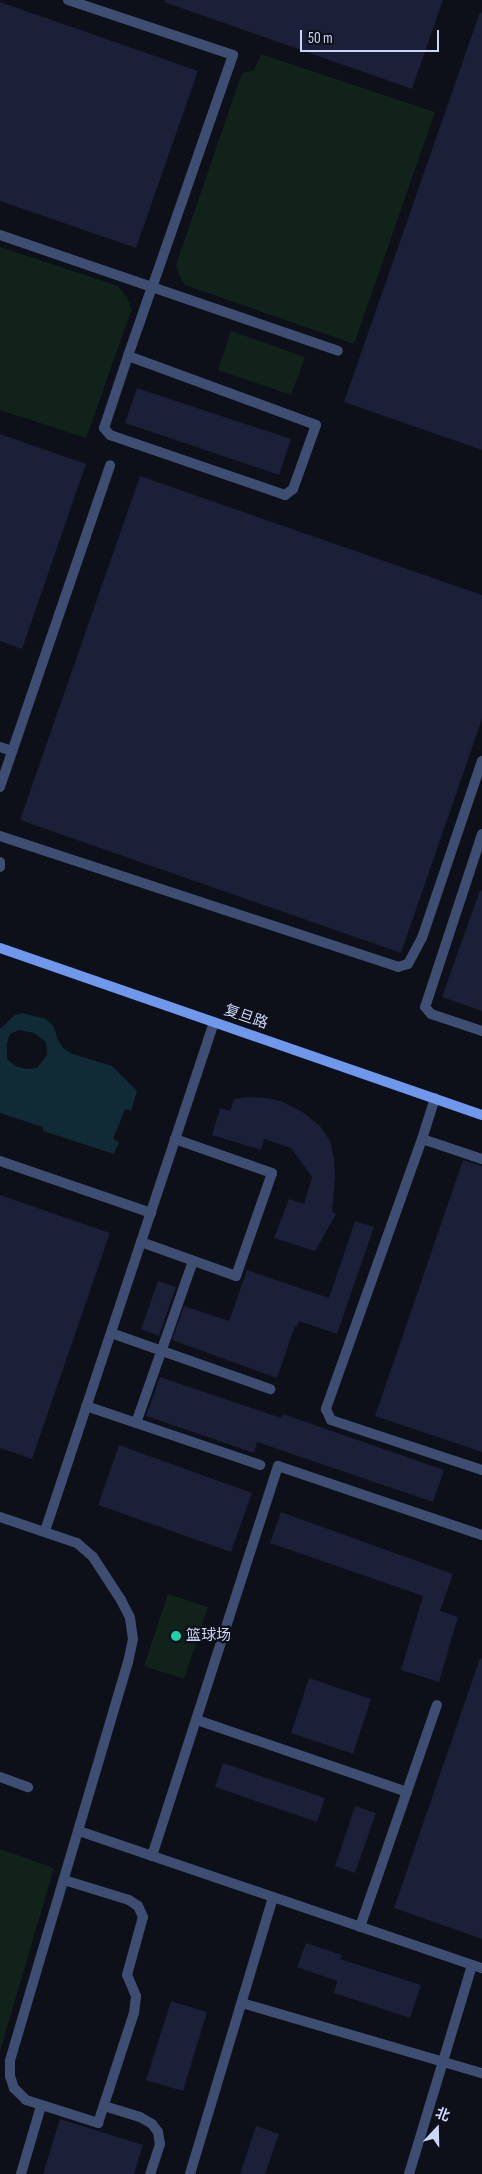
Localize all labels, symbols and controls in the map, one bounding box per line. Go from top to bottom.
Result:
scale bar [302,20,441,52]
text: 50 m [308,29,333,48]
street label: 复旦路 [222,1001,270,1033]
place label: 篮球场 [186,1627,231,1645]
marker: 篮球场 [170,1630,182,1642]
north arrow [412,2104,462,2154]
text: 北 [433,2104,452,2125]

